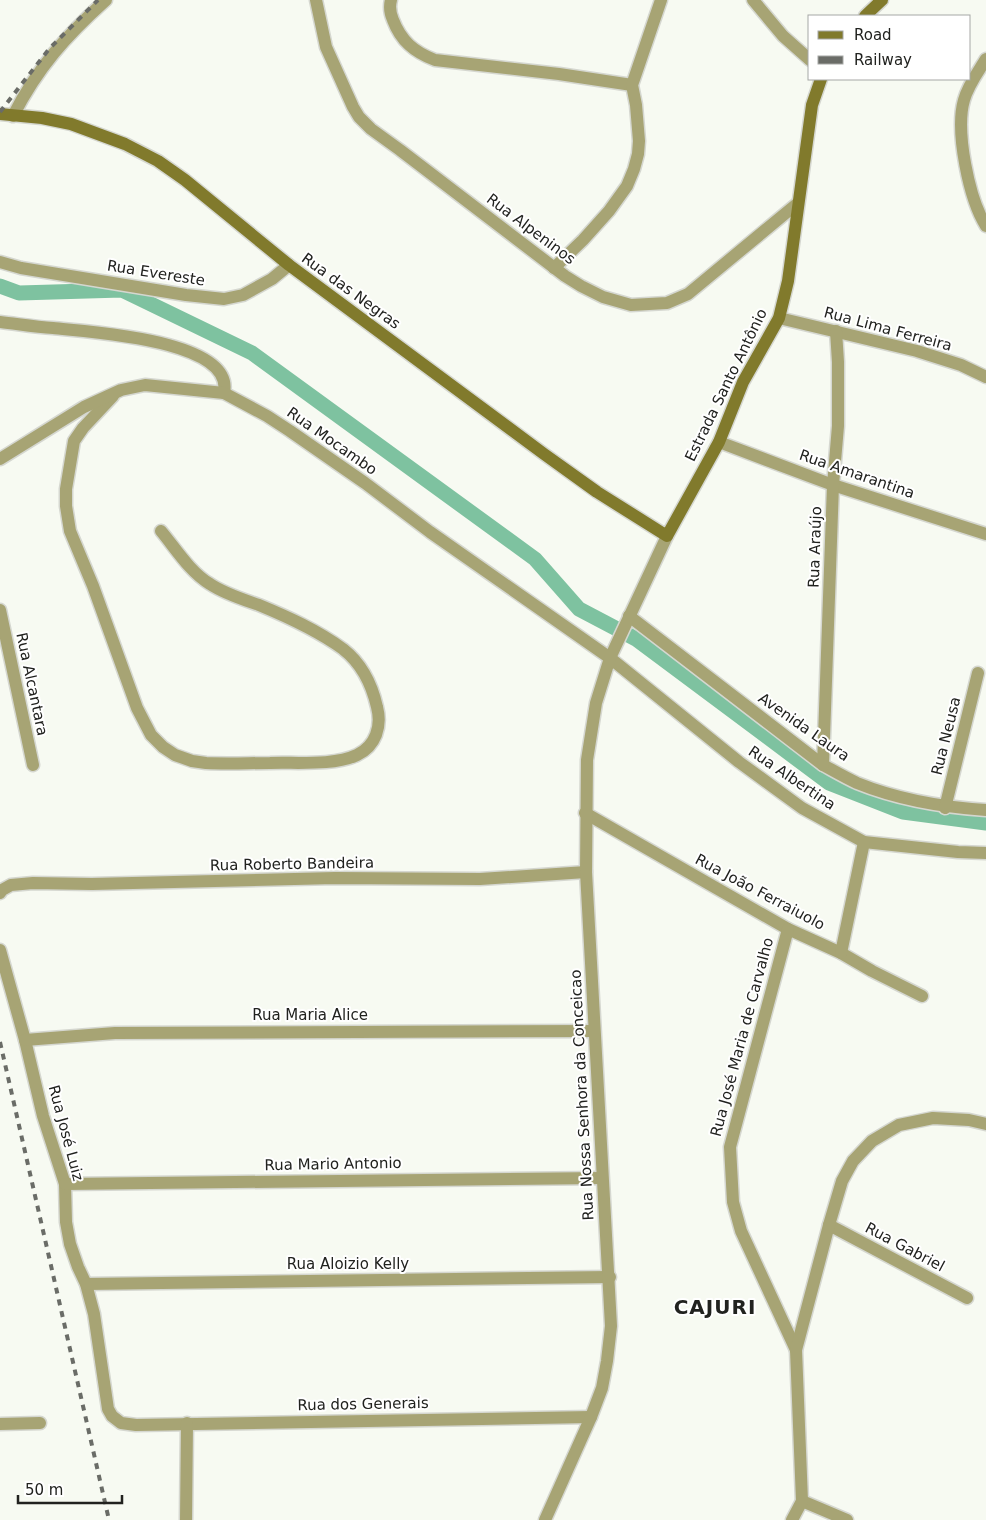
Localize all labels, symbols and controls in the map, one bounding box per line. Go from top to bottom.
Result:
legend [808,15,971,80]
text: Road [854,26,892,44]
text: Railway [854,51,912,69]
street label: Rua Alpeninos [483,190,579,268]
street label: Rua das Negras [298,249,404,333]
street label: Rua Evereste [106,256,206,290]
street label: Rua Lima Ferreira [822,303,954,355]
street label: Estrada Santo Antônio [681,306,771,464]
street label: Rua Mocambo [283,403,381,479]
street label: Rua Amarantina [797,446,917,502]
street label: Rua Araújo [805,506,825,588]
street label: Rua Alcantara [12,631,52,737]
street label: Avenida Laura [755,689,853,765]
street label: Rua Neusa [928,695,964,777]
street label: Rua Albertina [745,742,839,814]
street label: Rua João Ferraiuolo [692,850,828,934]
street label: Rua Roberto Bandeira [210,854,374,874]
street label: Rua José Maria de Carvalho [707,936,777,1138]
street label: Rua Nossa Senhora da Conceicao [566,969,598,1221]
street label: Rua Maria Alice [252,1006,368,1024]
street label: Rua José Luiz [45,1083,87,1183]
street label: Rua Mario Antonio [264,1154,402,1174]
street label: Rua Gabriel [862,1219,948,1275]
street label: Rua Aloizio Kelly [287,1255,409,1273]
district label: CAJURI [674,1295,756,1319]
street label: Rua dos Generais [297,1394,429,1414]
scale bar [18,1472,121,1504]
text: 50 m [25,1481,63,1499]

